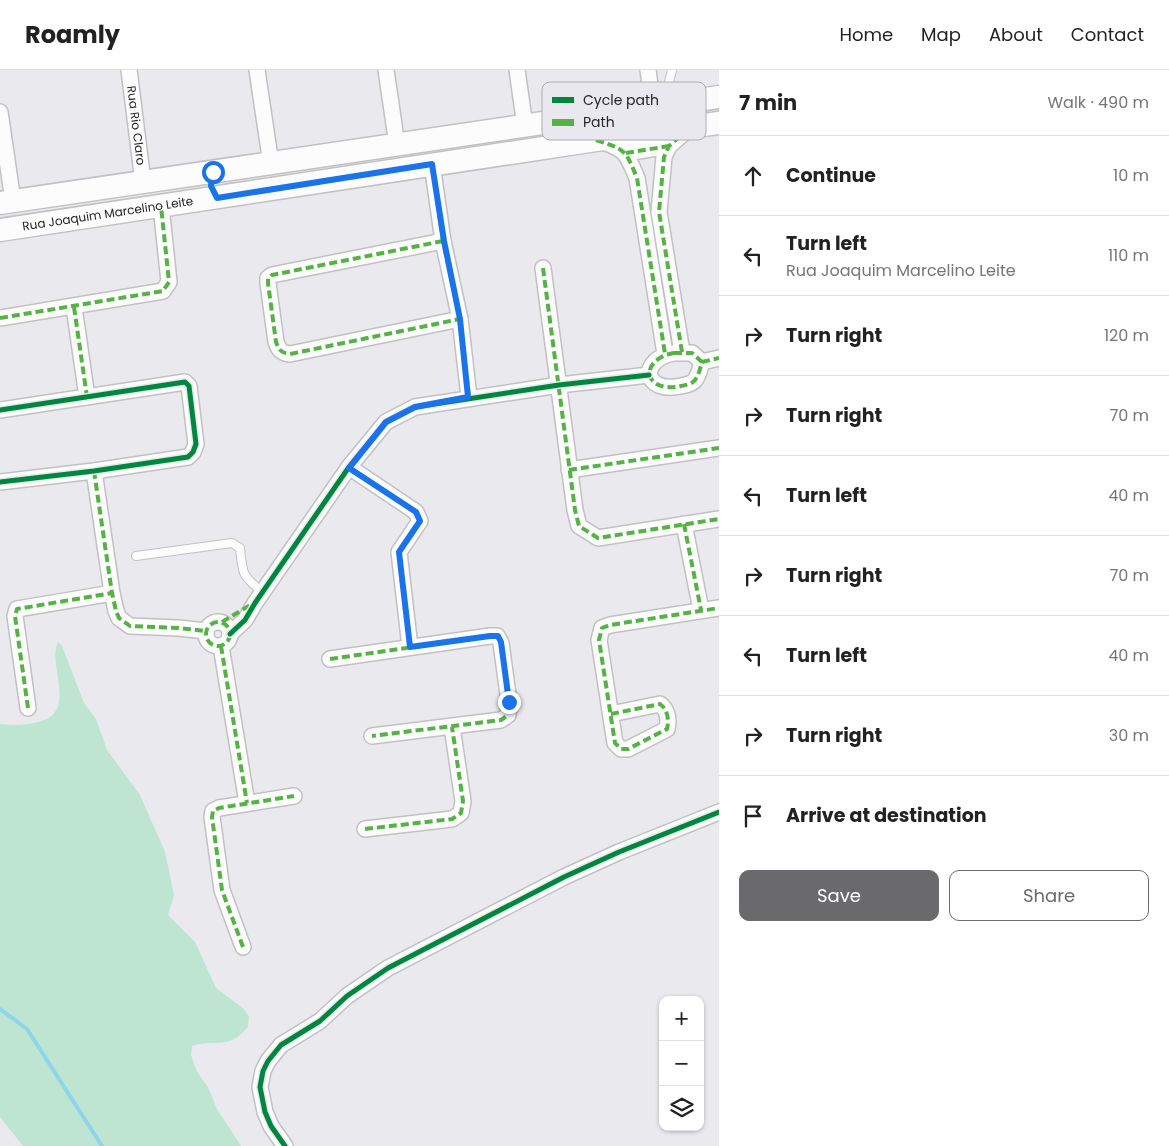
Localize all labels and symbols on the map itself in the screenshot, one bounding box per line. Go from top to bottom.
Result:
legend [542,82,706,140]
street label: Rua Rio Claro [123,85,150,167]
text: Cycle path [583,90,659,110]
text: Path [583,112,615,132]
route start [202,161,225,184]
street label: Rua Joaquim Marcelino Leite [21,192,194,235]
route end [498,691,521,714]

